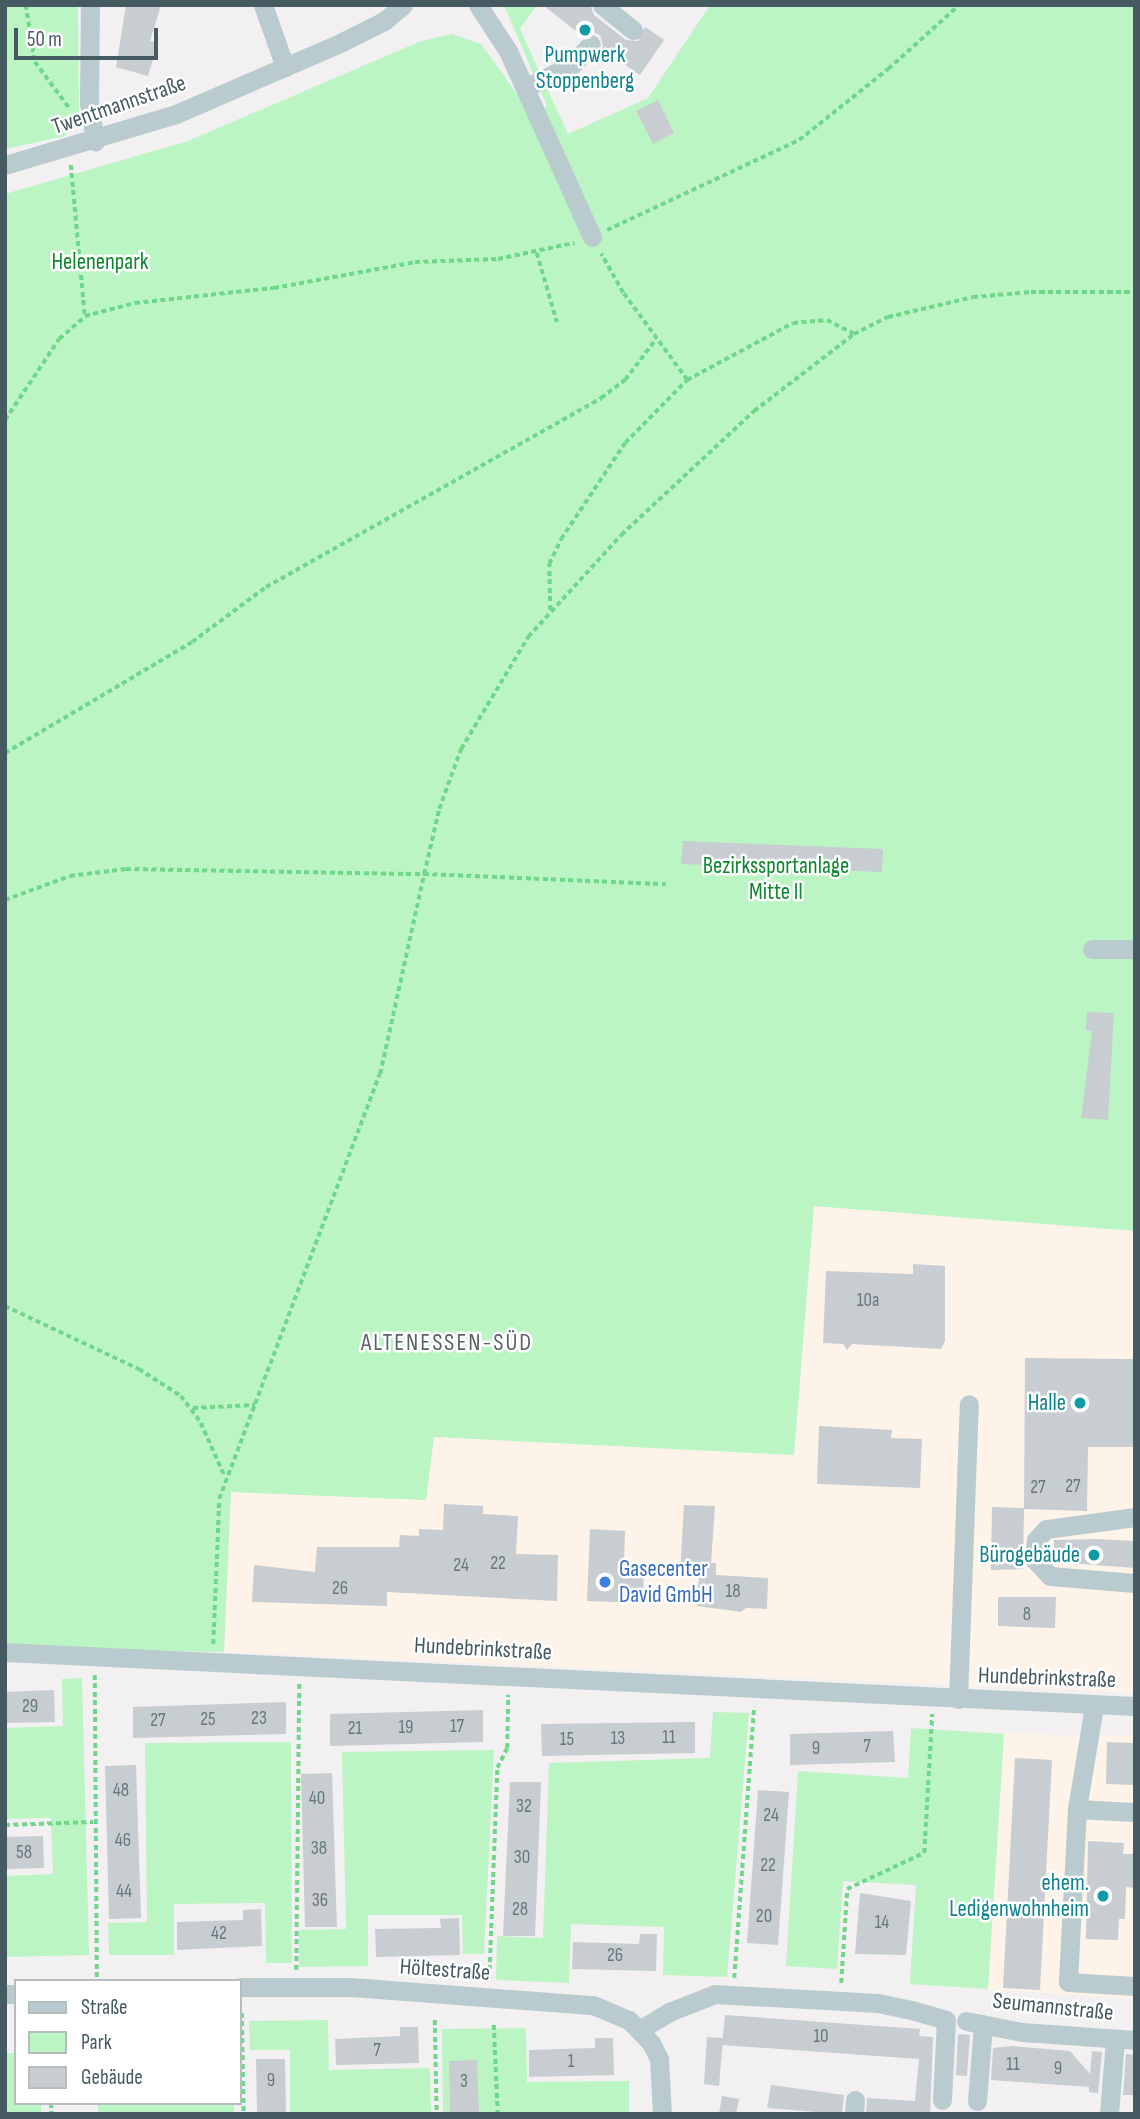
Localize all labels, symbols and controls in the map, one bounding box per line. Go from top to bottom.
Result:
scale bar [18,14,161,58]
marker: Pumpwerk Stoppenberg [577,22,593,38]
text: 50 m [27,27,62,52]
place label: Pumpwerk Stoppenberg [536,41,634,95]
street label: Twentmannstraße [48,69,190,141]
park label: Helenenpark [51,248,149,276]
park label: Bezirkssportanlage Mitte II [703,852,849,906]
house number: 10a [857,1290,879,1312]
district label: ALTENESSEN-SÜD [363,1329,531,1357]
place label: Halle [1028,1389,1066,1417]
marker: Halle [1072,1395,1088,1411]
house number: 27 [1065,1476,1081,1498]
house number: 27 [1030,1477,1046,1499]
place label: Bürogebäude [979,1541,1080,1569]
marker: Bürogebäude [1086,1547,1102,1563]
house number: 22 [490,1553,506,1575]
house number: 24 [453,1555,469,1577]
place label: Gasecenter David GmbH [619,1555,713,1609]
marker: Gasecenter David GmbH [597,1574,613,1590]
house number: 26 [332,1578,348,1600]
house number: 18 [726,1581,740,1603]
house number: 8 [1023,1604,1031,1626]
street label: Hundebrinkstraße [413,1632,553,1666]
street label: Hundebrinkstraße [978,1662,1116,1694]
house number: 29 [22,1696,38,1718]
house number: 23 [251,1708,267,1730]
house number: 25 [200,1709,216,1731]
house number: 27 [150,1710,166,1732]
house number: 17 [450,1716,464,1738]
house number: 19 [398,1717,414,1739]
house number: 21 [348,1718,362,1740]
house number: 11 [662,1727,676,1749]
house number: 13 [611,1728,625,1750]
house number: 15 [560,1729,574,1751]
house number: 7 [863,1736,871,1758]
house number: 9 [812,1738,820,1760]
house number: 48 [113,1780,129,1802]
house number: 40 [309,1788,325,1810]
house number: 32 [516,1796,532,1818]
house number: 24 [763,1805,779,1827]
house number: 46 [115,1830,131,1852]
house number: 38 [311,1838,327,1860]
house number: 58 [16,1842,32,1864]
house number: 30 [514,1847,530,1869]
house number: 22 [760,1855,776,1877]
place label: ehem. Ledigenwohnheim [949,1869,1089,1923]
house number: 44 [116,1881,132,1903]
marker: ehem. Ledigenwohnheim [1095,1888,1111,1904]
house number: 36 [312,1890,328,1912]
house number: 28 [512,1899,528,1921]
house number: 20 [756,1906,772,1928]
house number: 14 [875,1912,889,1934]
house number: 42 [211,1923,227,1945]
house number: 26 [607,1945,623,1967]
street label: Höltestraße [399,1953,491,1987]
legend [14,1979,242,2105]
street label: Seumannstraße [991,1987,1115,2027]
text: Straße [81,1995,127,2020]
house number: 10 [813,2026,829,2048]
text: Park [81,2030,112,2055]
house number: 7 [373,2040,381,2062]
house number: 1 [568,2051,574,2073]
house number: 11 [1006,2054,1020,2076]
house number: 9 [1054,2058,1062,2080]
text: Gebäude [81,2065,143,2090]
house number: 9 [267,2070,275,2092]
house number: 3 [460,2071,468,2093]

